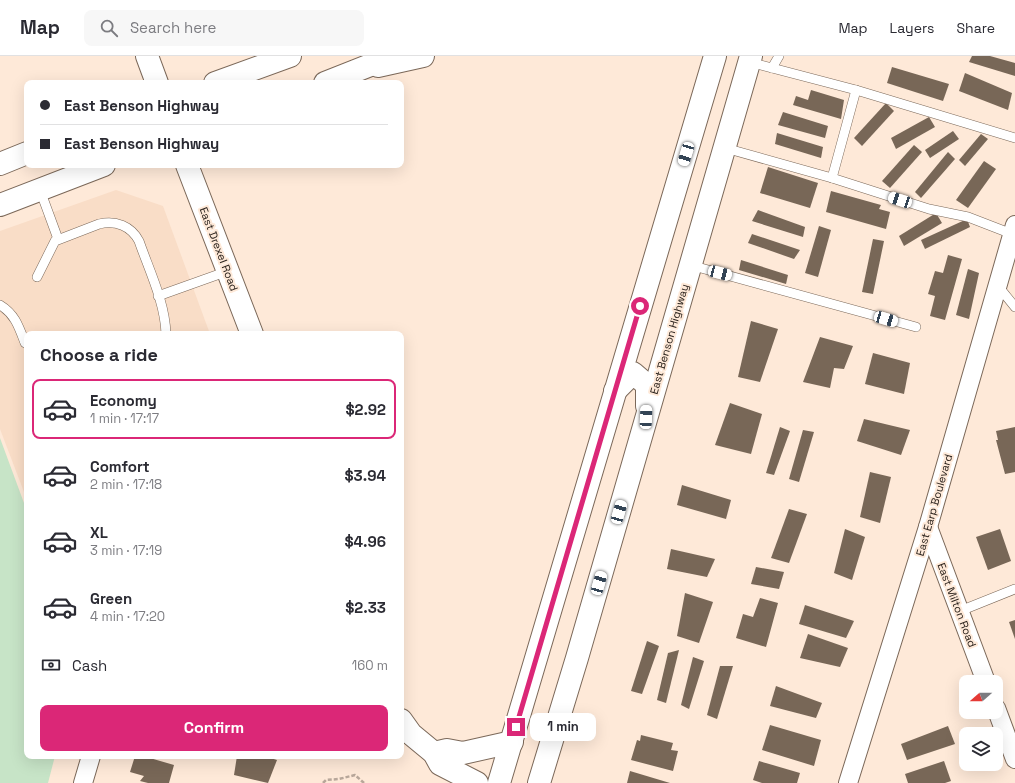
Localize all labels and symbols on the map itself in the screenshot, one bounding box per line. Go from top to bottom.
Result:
car [677,141,695,167]
car [887,191,913,209]
street label: East Drexel Road [197,205,241,293]
car [707,264,733,282]
street label: East Benson Highway [647,282,691,396]
route start [631,297,649,315]
car [873,310,899,328]
car [640,405,652,429]
street label: East Earp Boulevard [913,452,955,558]
car [610,499,628,525]
street label: East Milton Road [934,561,980,649]
car [590,570,608,596]
north arrow [959,675,1003,719]
callout: 1 min [530,713,596,741]
route end [507,718,525,736]

